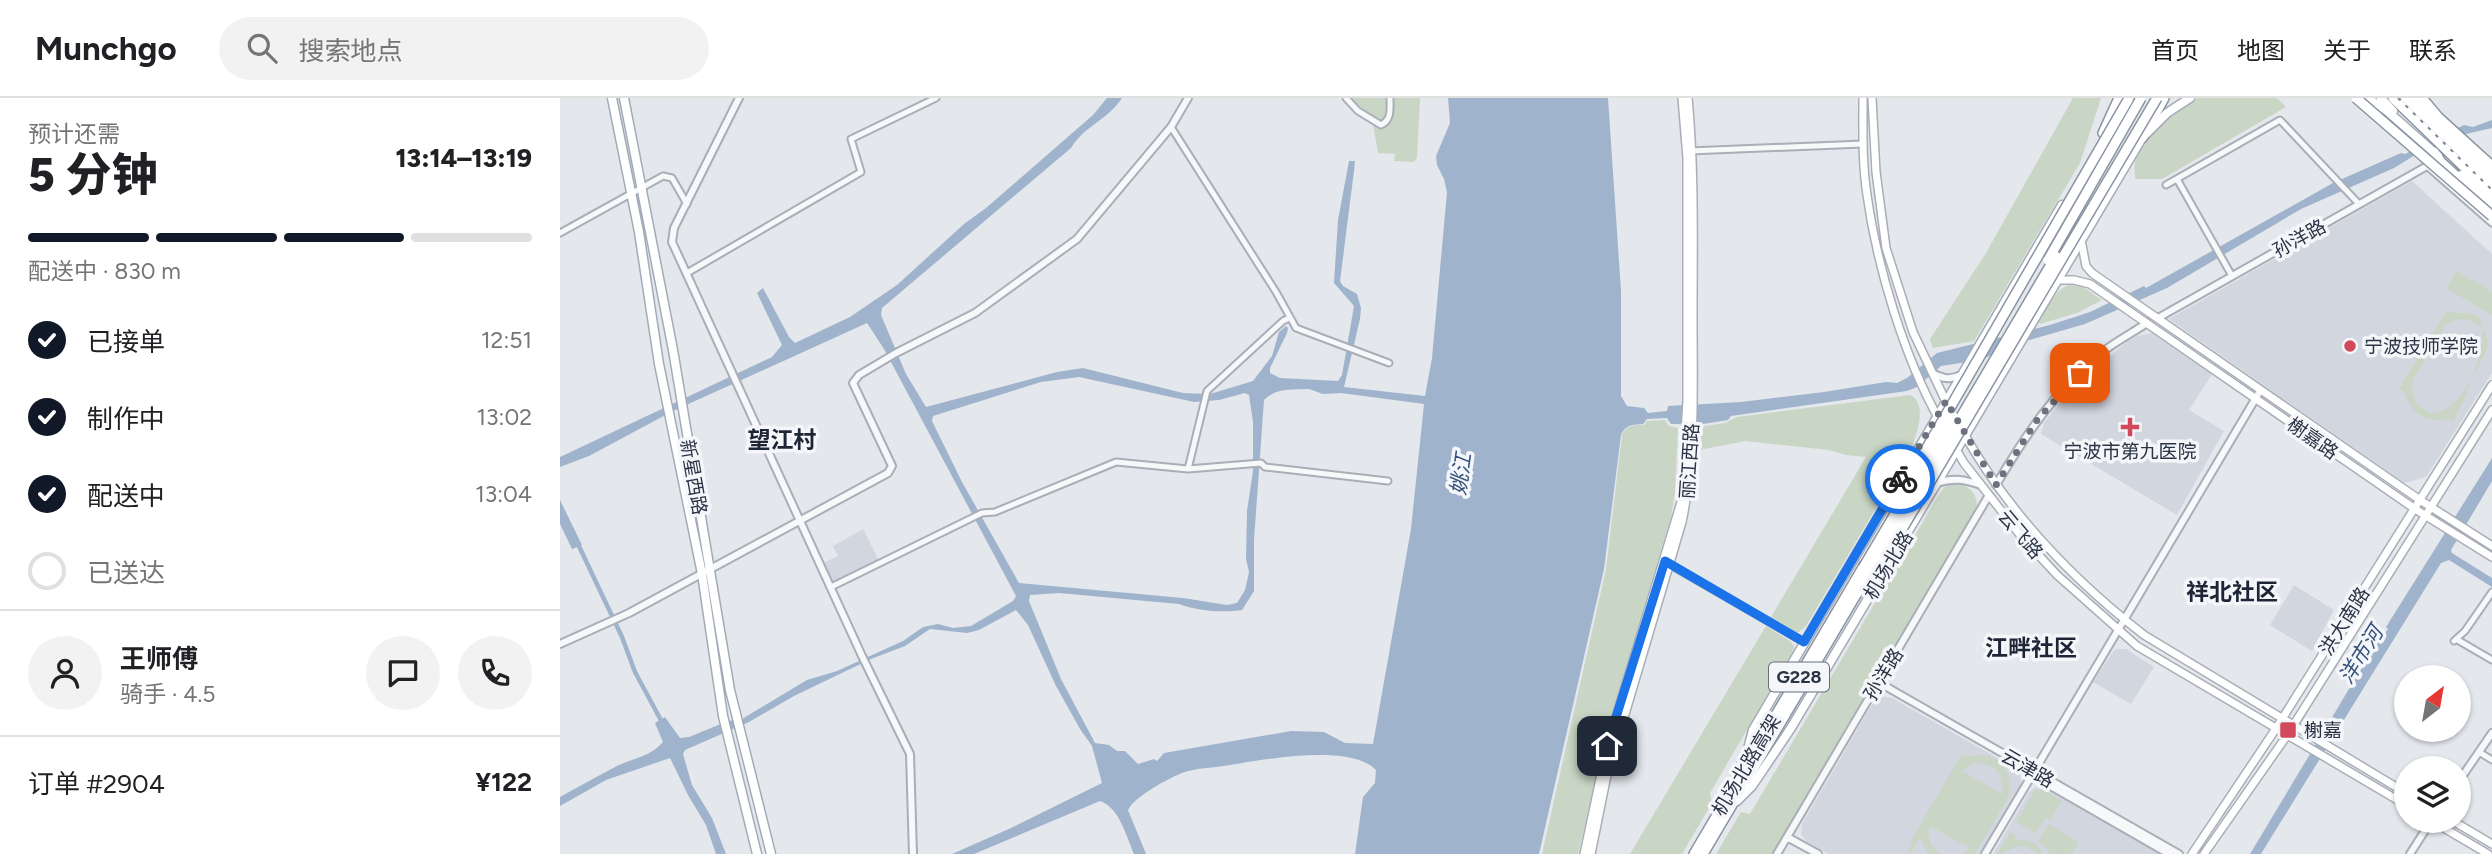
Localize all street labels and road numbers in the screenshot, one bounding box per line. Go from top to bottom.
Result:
street label: 孙洋路 [2269,215,2330,262]
street label: 榭嘉路 [2283,413,2343,464]
street label: 丽江西路 [1675,422,1704,500]
street label: 新星西路 [676,438,711,517]
street label: 云飞路 [1993,505,2048,564]
street label: 机场北路 [1859,527,1918,604]
street label: 洪大南路 [2315,583,2374,660]
street label: 孙洋路 [1859,644,1908,705]
road number: G228 [1769,662,1829,692]
street label: 机场北路高架 [1707,710,1786,820]
street label: 云津路 [1997,744,2058,793]

